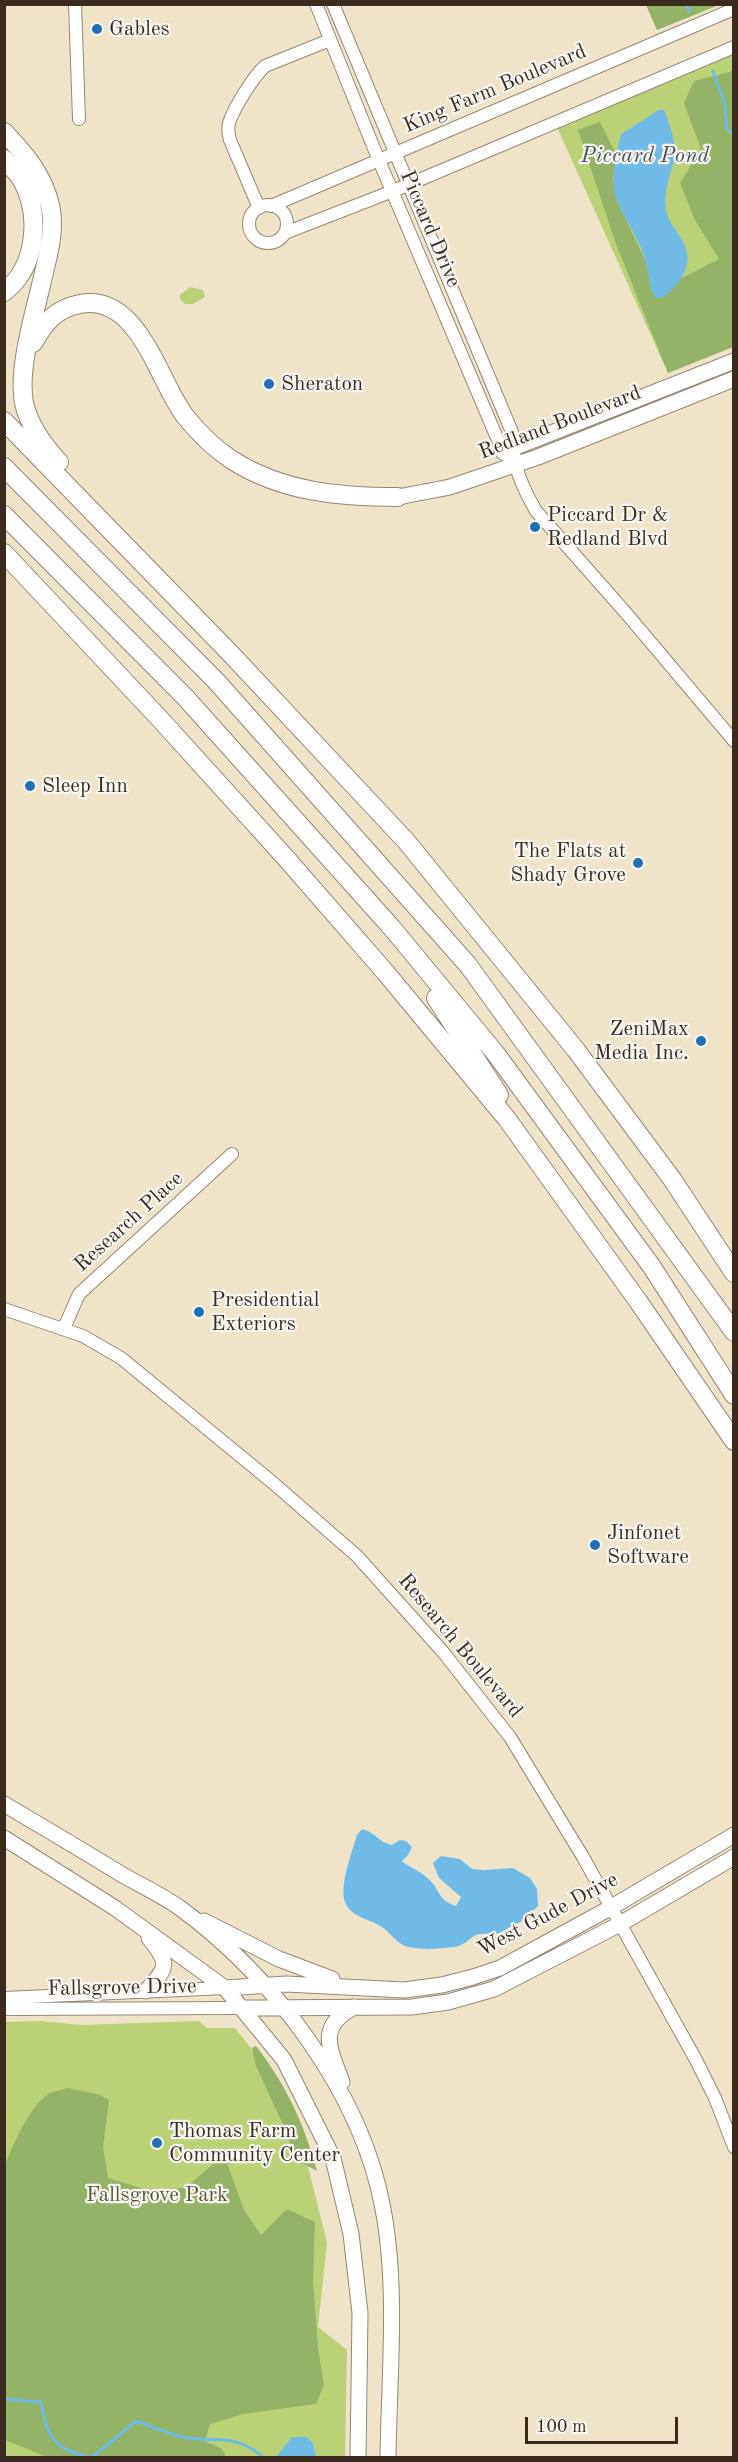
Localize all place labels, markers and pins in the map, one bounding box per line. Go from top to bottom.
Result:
place label: Gables [109,16,170,42]
marker: Gables [90,22,104,36]
place label: Sheraton [281,371,363,397]
marker: Sheraton [262,377,276,391]
place label: Piccard Dr & Redland Blvd [547,502,668,552]
marker: Piccard Dr & Redland Blvd [528,520,542,534]
place label: Sleep Inn [42,773,128,799]
marker: Sleep Inn [23,779,37,793]
place label: The Flats at Shady Grove [510,838,626,888]
marker: The Flats at Shady Grove [631,856,645,870]
place label: ZeniMax Media Inc. [594,1016,689,1066]
marker: ZeniMax Media Inc. [694,1034,708,1048]
place label: Presidential Exteriors [211,1287,319,1337]
marker: Presidential Exteriors [192,1305,206,1319]
place label: Jinfonet Software [607,1520,689,1570]
marker: Jinfonet Software [588,1538,602,1552]
place label: Thomas Farm Community Center [169,2118,340,2168]
marker: Thomas Farm Community Center [150,2136,164,2150]

